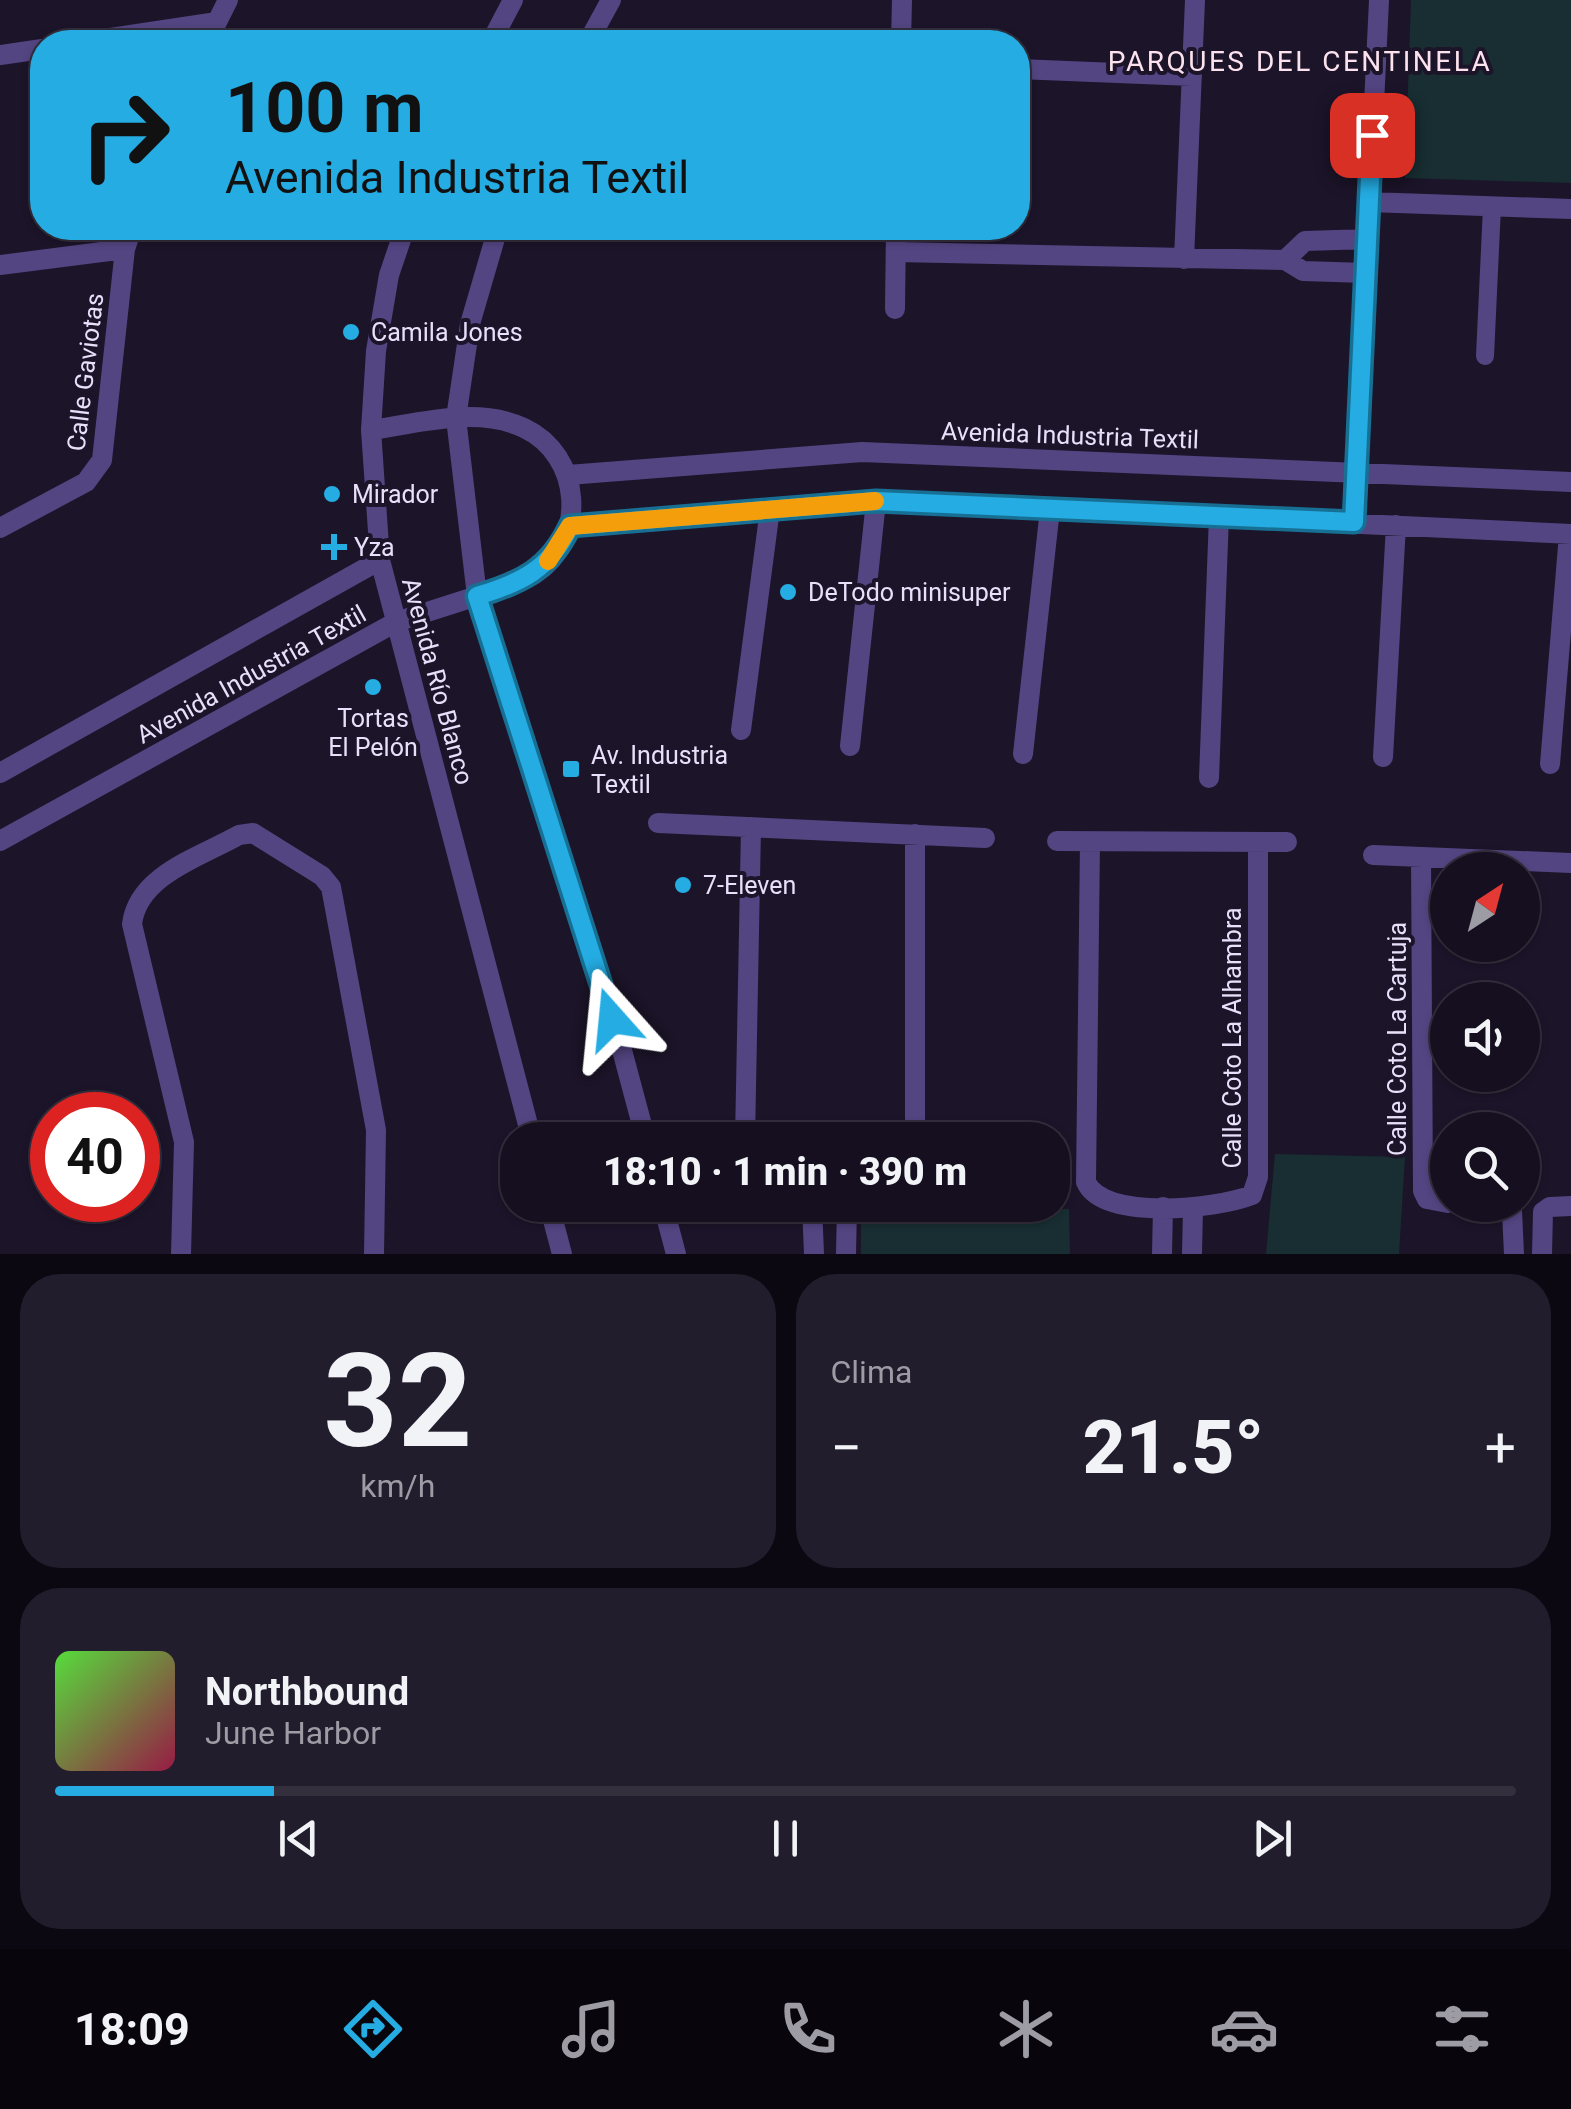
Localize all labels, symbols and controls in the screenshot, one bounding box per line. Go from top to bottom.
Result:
district label: PARQUES DEL CENTINELA [1108,45,1492,78]
text: 100 m [225,67,424,149]
icon: right [60,70,190,200]
pin [1330,93,1415,178]
icon: arrive [1345,108,1400,163]
text: Avenida Industria Textil [225,151,689,204]
street label: Calle Gaviotas [61,291,110,453]
place label: Camila Jones [371,318,523,347]
marker: Camila Jones [340,321,362,343]
street label: Avenida Industria Textil [941,417,1199,454]
place label: Mirador [352,480,439,509]
marker: Mirador [321,483,343,505]
place label: Yza [354,533,395,562]
marker: Yza [323,536,345,558]
street label: Avenida Río Blanco [396,574,479,788]
place label: DeTodo minisuper [808,578,1011,607]
marker: DeTodo minisuper [777,581,799,603]
street label: Avenida Industria Textil [131,599,371,750]
marker: Tortas El Pelón [362,676,384,698]
place label: Tortas El Pelón [328,704,418,762]
place label: Av. Industria Textil [591,741,728,799]
marker: Av. Industria Textil [560,758,582,780]
north arrow [1430,852,1540,962]
map controls [1430,852,1540,1222]
place label: 7-Eleven [703,871,796,900]
marker: 7-Eleven [672,874,694,896]
street label: Calle Coto La Alhambra [1218,908,1247,1168]
street label: Calle Coto La Cartuja [1383,922,1412,1156]
position arrow [560,967,664,1071]
button: sound [1430,982,1540,1092]
speed limit sign: 40 [30,1092,160,1222]
button: search [1430,1112,1540,1222]
text: 18:10 · 1 min · 390 m [603,1150,967,1194]
text: 32 [323,1325,472,1478]
text: Clima [831,1353,912,1391]
text: 21.5° [1083,1403,1264,1491]
text: − [831,1416,862,1480]
text: + [1485,1416,1516,1480]
text: km/h [360,1467,435,1505]
text: Northbound [205,1670,409,1714]
text: June Harbor [205,1714,381,1752]
icon: previous [271,1811,326,1866]
icon: pause [758,1811,813,1866]
icon: next [1245,1811,1300,1866]
icon: directions [338,1994,408,2064]
icon: music [556,1994,626,2064]
icon: phone [773,1994,843,2064]
icon: climate [991,1994,1061,2064]
icon: car [1209,1994,1279,2064]
icon: filters [1427,1994,1497,2064]
text: 18:09 [74,2003,190,2056]

